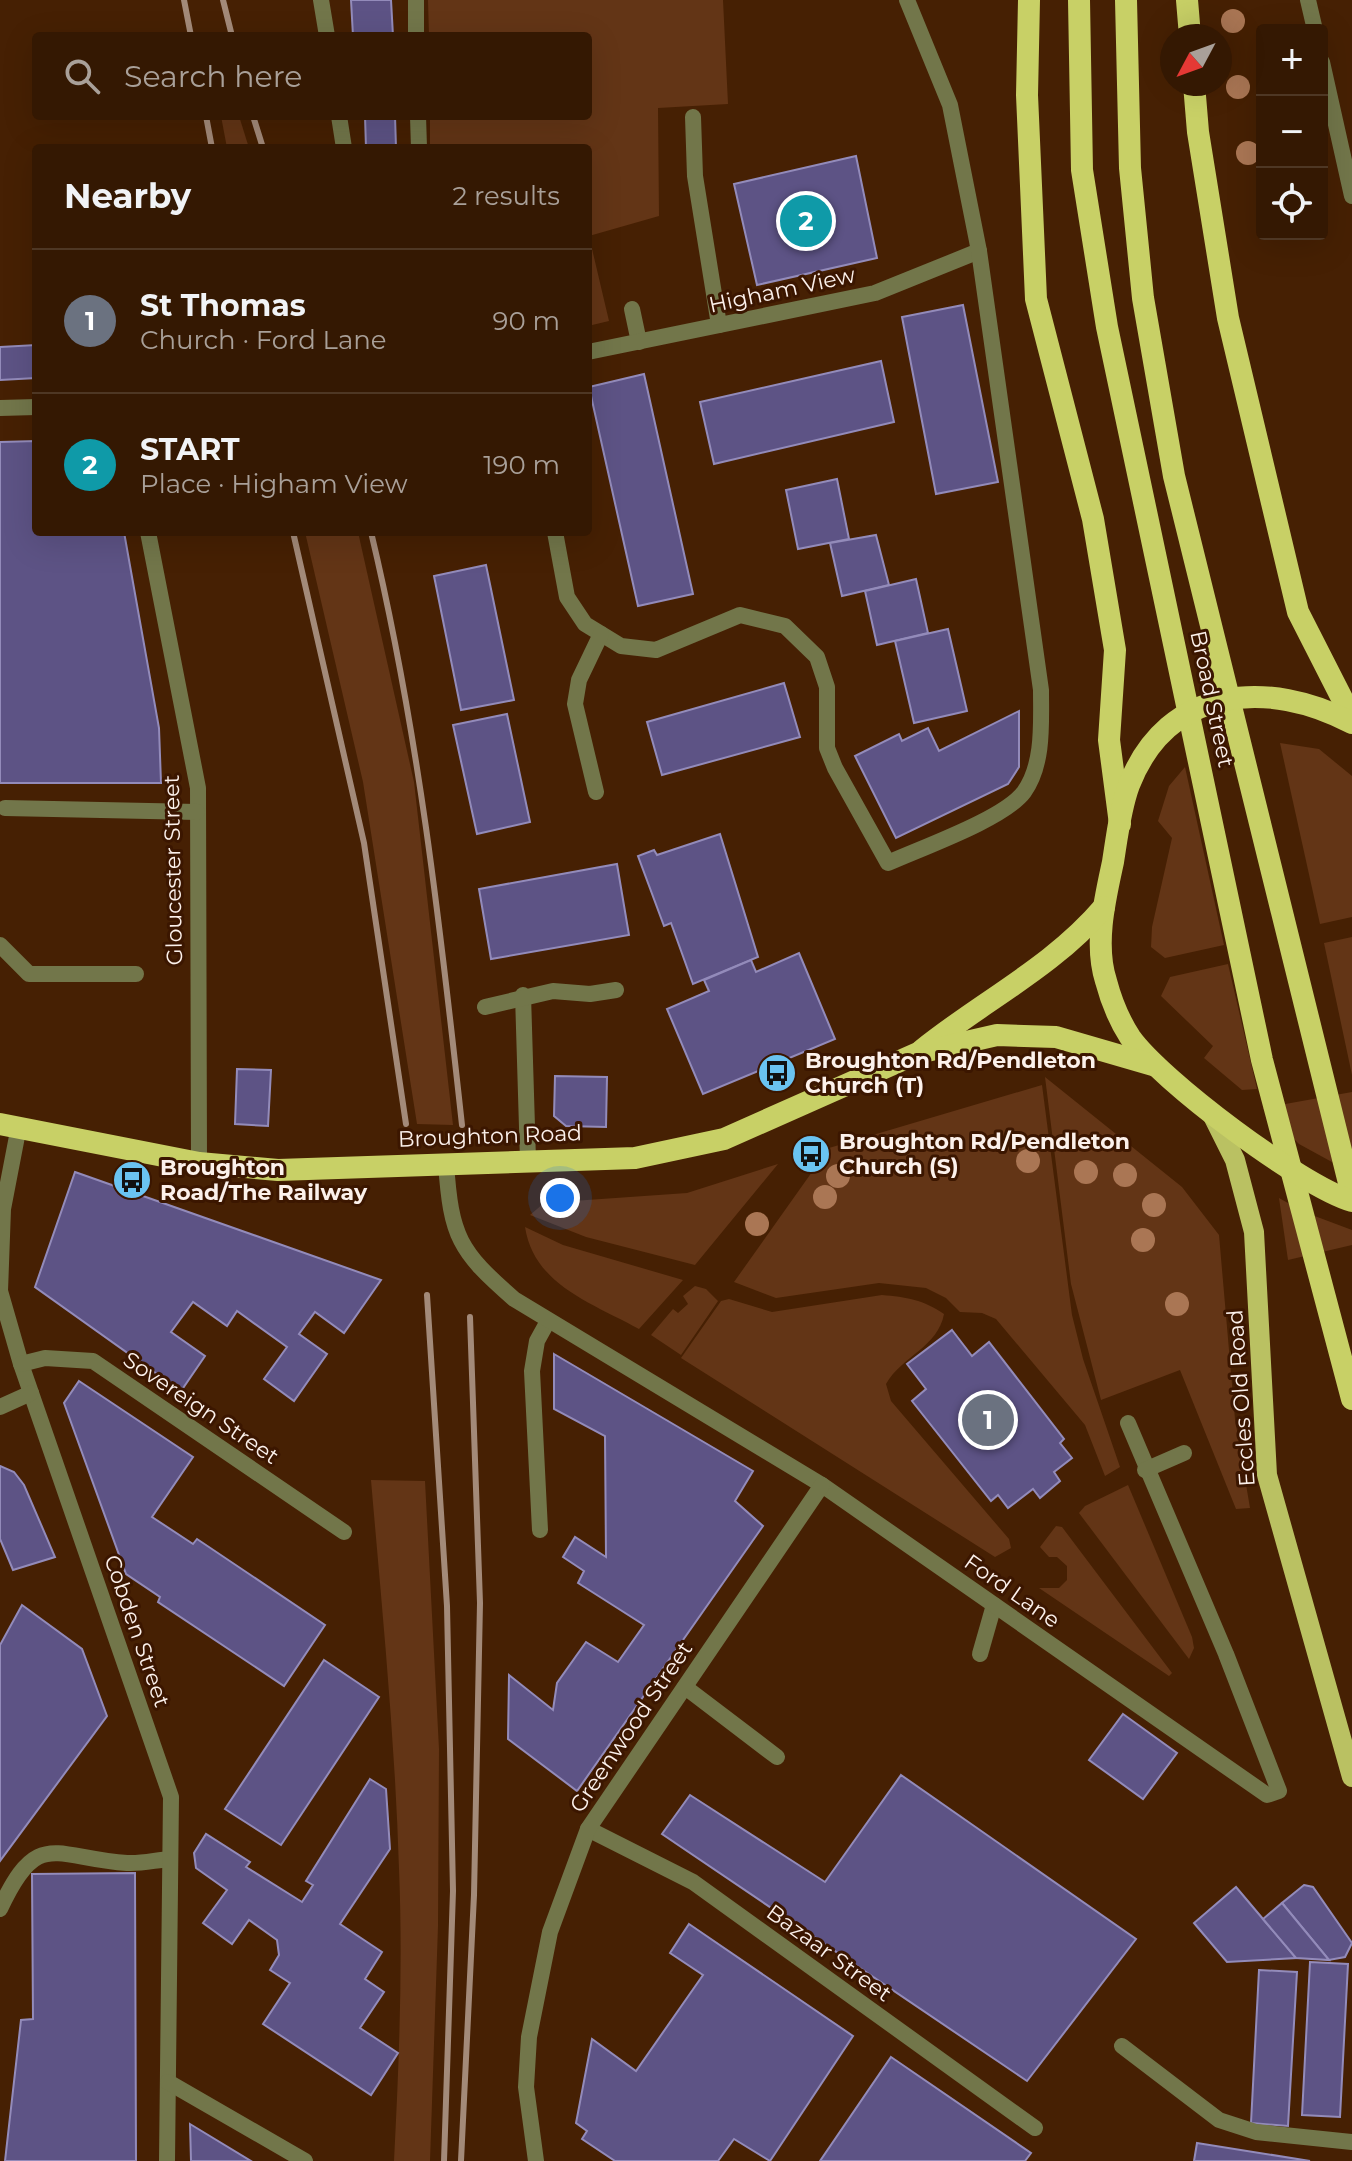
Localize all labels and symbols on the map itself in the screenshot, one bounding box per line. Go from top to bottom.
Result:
north arrow [1160,24,1232,96]
pin: 2 [780,191,832,251]
street label: Higham View [706,261,858,319]
street label: Broad Street [1184,628,1240,770]
street label: Gloucester Street [158,774,188,966]
place label: Broughton Rd/Pendleton Church (T) [805,1047,1096,1099]
bus stop icon: Broughton Rd/Pendleton Church (T) [756,1052,798,1094]
street label: Broughton Road [398,1119,582,1153]
place label: Broughton Rd/Pendleton Church (S) [839,1128,1130,1180]
bus stop icon: Broughton Rd/Pendleton Church (S) [790,1133,832,1175]
place label: Broughton Road/The Railway [160,1154,368,1206]
bus stop icon: Broughton Road/The Railway [111,1159,153,1201]
your location [540,1178,580,1218]
street label: Eccles Old Road [1221,1309,1261,1487]
street label: Sovereign Street [118,1346,284,1470]
pin: 1 [962,1390,1014,1450]
street label: Ford Lane [959,1548,1065,1634]
street label: Cobden Street [98,1551,176,1711]
street label: Greenwood Street [564,1636,698,1818]
street label: Bazaar Street [761,1899,897,2007]

